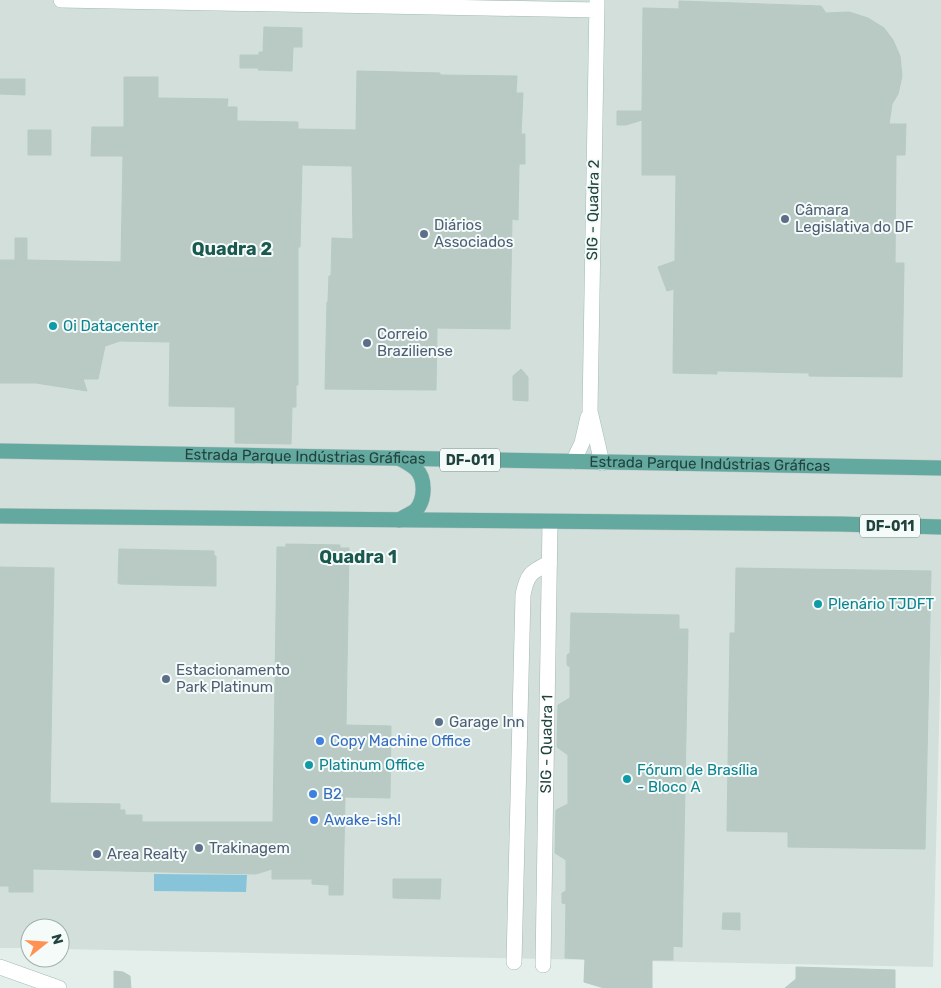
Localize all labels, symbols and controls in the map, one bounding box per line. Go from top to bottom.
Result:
street label: SIG - Quadra 2 [583,159,603,261]
place label: Câmara Legislativa do DF [795,201,914,236]
marker: Câmara Legislativa do DF [779,213,791,225]
place label: Diários Associados [434,216,514,251]
marker: Diários Associados [418,228,430,240]
district label: Quadra 2 [192,238,272,260]
place label: Oi Datacenter [63,317,159,335]
marker: Oi Datacenter [47,320,59,332]
place label: Correio Braziliense [377,325,453,360]
marker: Correio Braziliense [361,337,373,349]
street label: Estrada Parque Indústrias Gráficas [184,445,426,468]
road number: DF-011 [440,448,500,472]
street label: Estrada Parque Indústrias Gráficas [589,453,831,475]
road number: DF-011 [860,514,920,538]
district label: Quadra 1 [319,546,397,568]
place label: Plenário TJDFT [828,595,935,613]
marker: Plenário TJDFT [812,598,824,610]
place label: Estacionamento Park Platinum [176,661,290,696]
marker: Estacionamento Park Platinum [160,673,172,685]
street label: SIG - Quadra 1 [537,695,556,794]
place label: Garage Inn [449,713,525,731]
marker: Garage Inn [433,716,445,728]
place label: Copy Machine Office [330,732,471,750]
marker: Copy Machine Office [314,735,326,747]
place label: Platinum Office [319,756,425,774]
marker: Platinum Office [303,759,315,771]
place label: Fórum de Brasília - Bloco A [637,761,758,796]
marker: Fórum de Brasília - Bloco A [621,773,633,785]
place label: B2 [323,785,342,803]
marker: B2 [307,788,319,800]
place label: Awake-ish! [324,811,401,829]
marker: Awake-ish! [308,814,320,826]
place label: Trakinagem [209,839,290,857]
marker: Trakinagem [193,842,205,854]
place label: Area Realty [107,845,187,863]
marker: Area Realty [91,848,103,860]
north arrow [20,918,70,968]
text: N [47,932,67,947]

